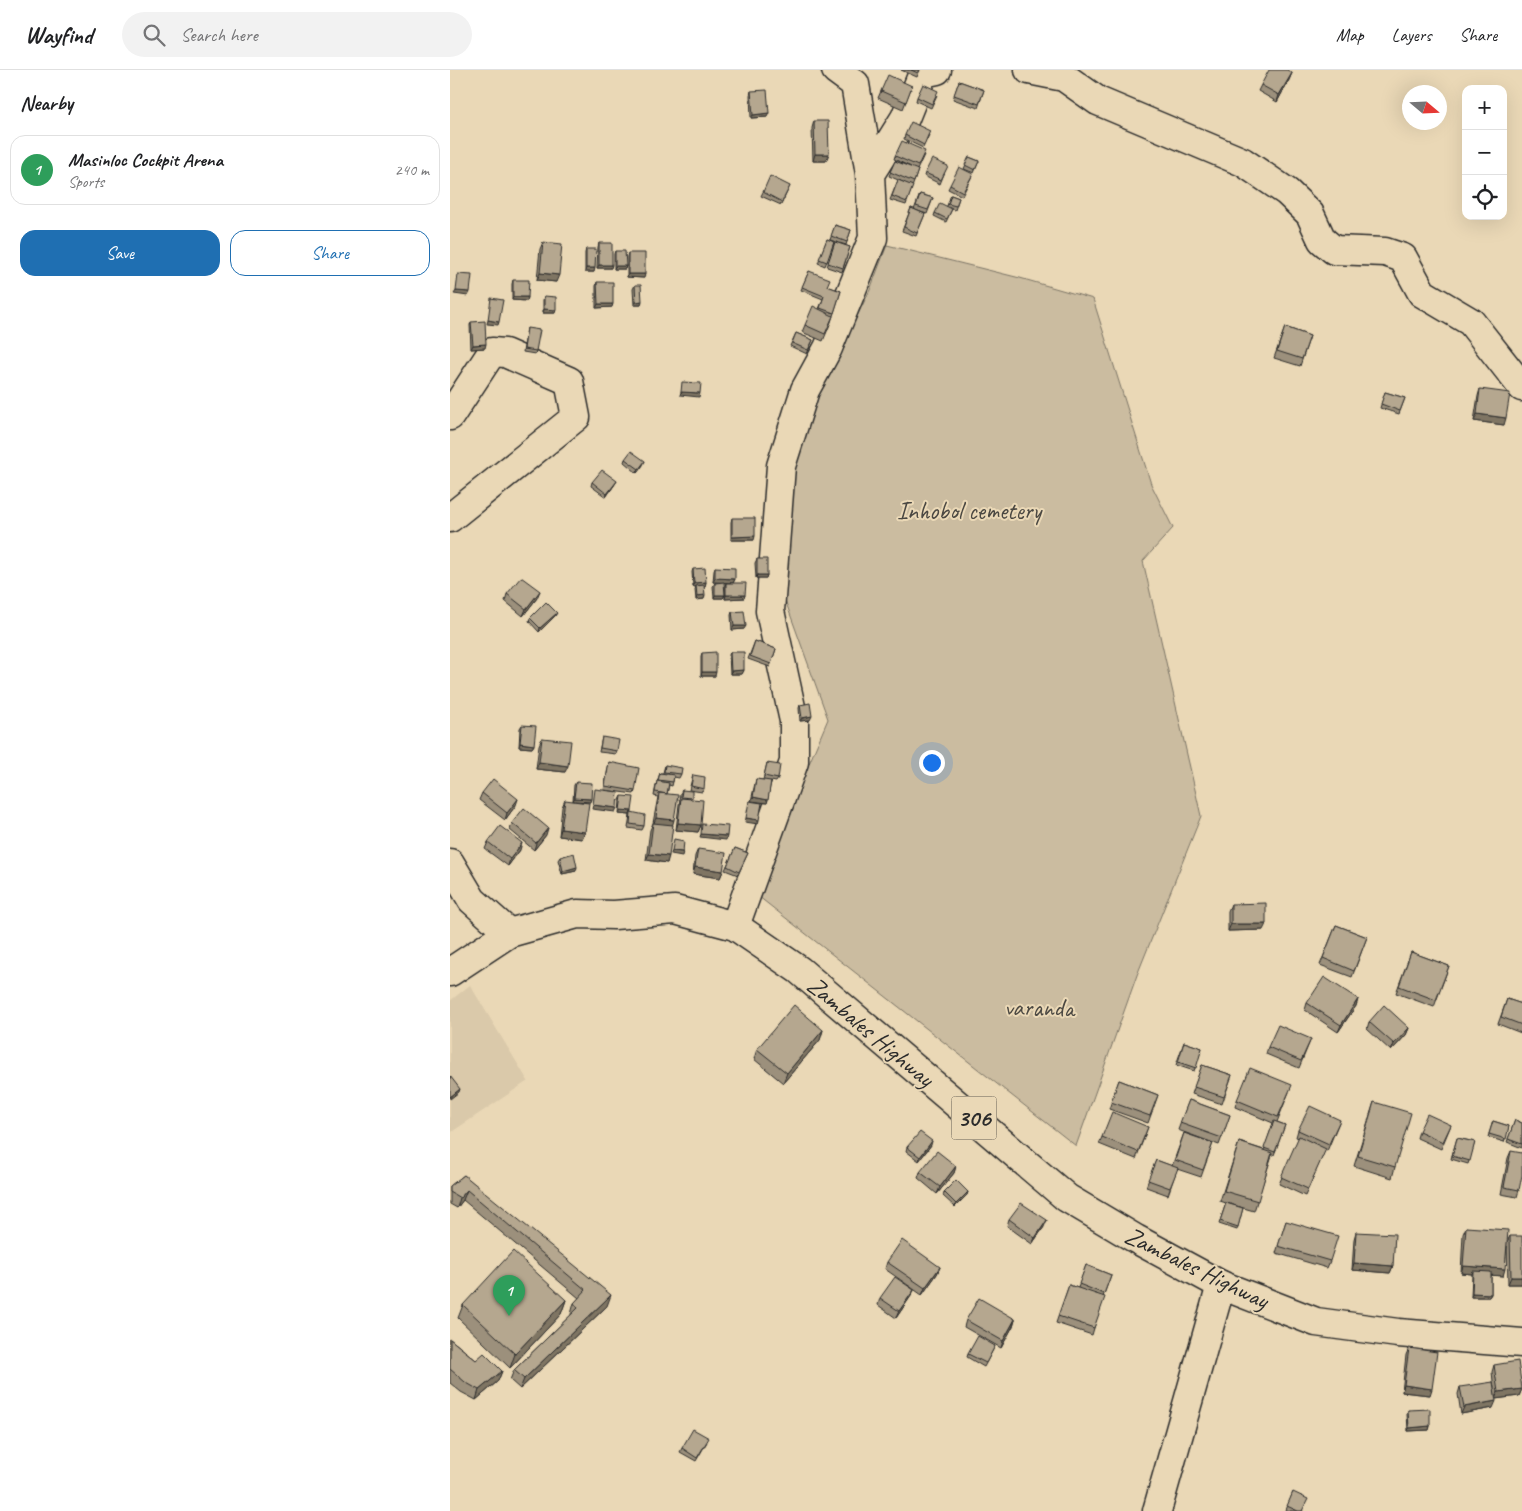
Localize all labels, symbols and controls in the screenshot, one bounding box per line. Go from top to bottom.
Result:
search box [122,12,472,57]
text: Wayfind [25,20,92,50]
icon: search [140,21,168,49]
text: Search here [180,23,258,47]
text: Map [1336,24,1364,46]
text: Layers [1392,24,1431,46]
text: Share [1459,24,1497,46]
north arrow [1402,85,1447,130]
map controls [1462,85,1507,220]
button: + [1462,85,1507,130]
text: Nearby [20,90,73,116]
button: − [1462,130,1507,175]
text: Masinloc Cockpit Arena [68,148,223,172]
text: 1 [33,160,41,180]
text: 240 m [395,160,429,180]
text: Sports [68,172,104,192]
button: locate [1462,175,1507,220]
button: Save [20,230,220,276]
button: Share [230,230,430,276]
park label: Inhobol cemetery [897,495,1044,527]
your location [919,750,945,776]
street label: Zambales Highway [800,969,942,1095]
park label: varanda [1004,992,1076,1024]
road number: 306 [952,1096,996,1140]
street label: Zambales Highway [1119,1219,1275,1317]
pin: 1 [493,1275,525,1316]

